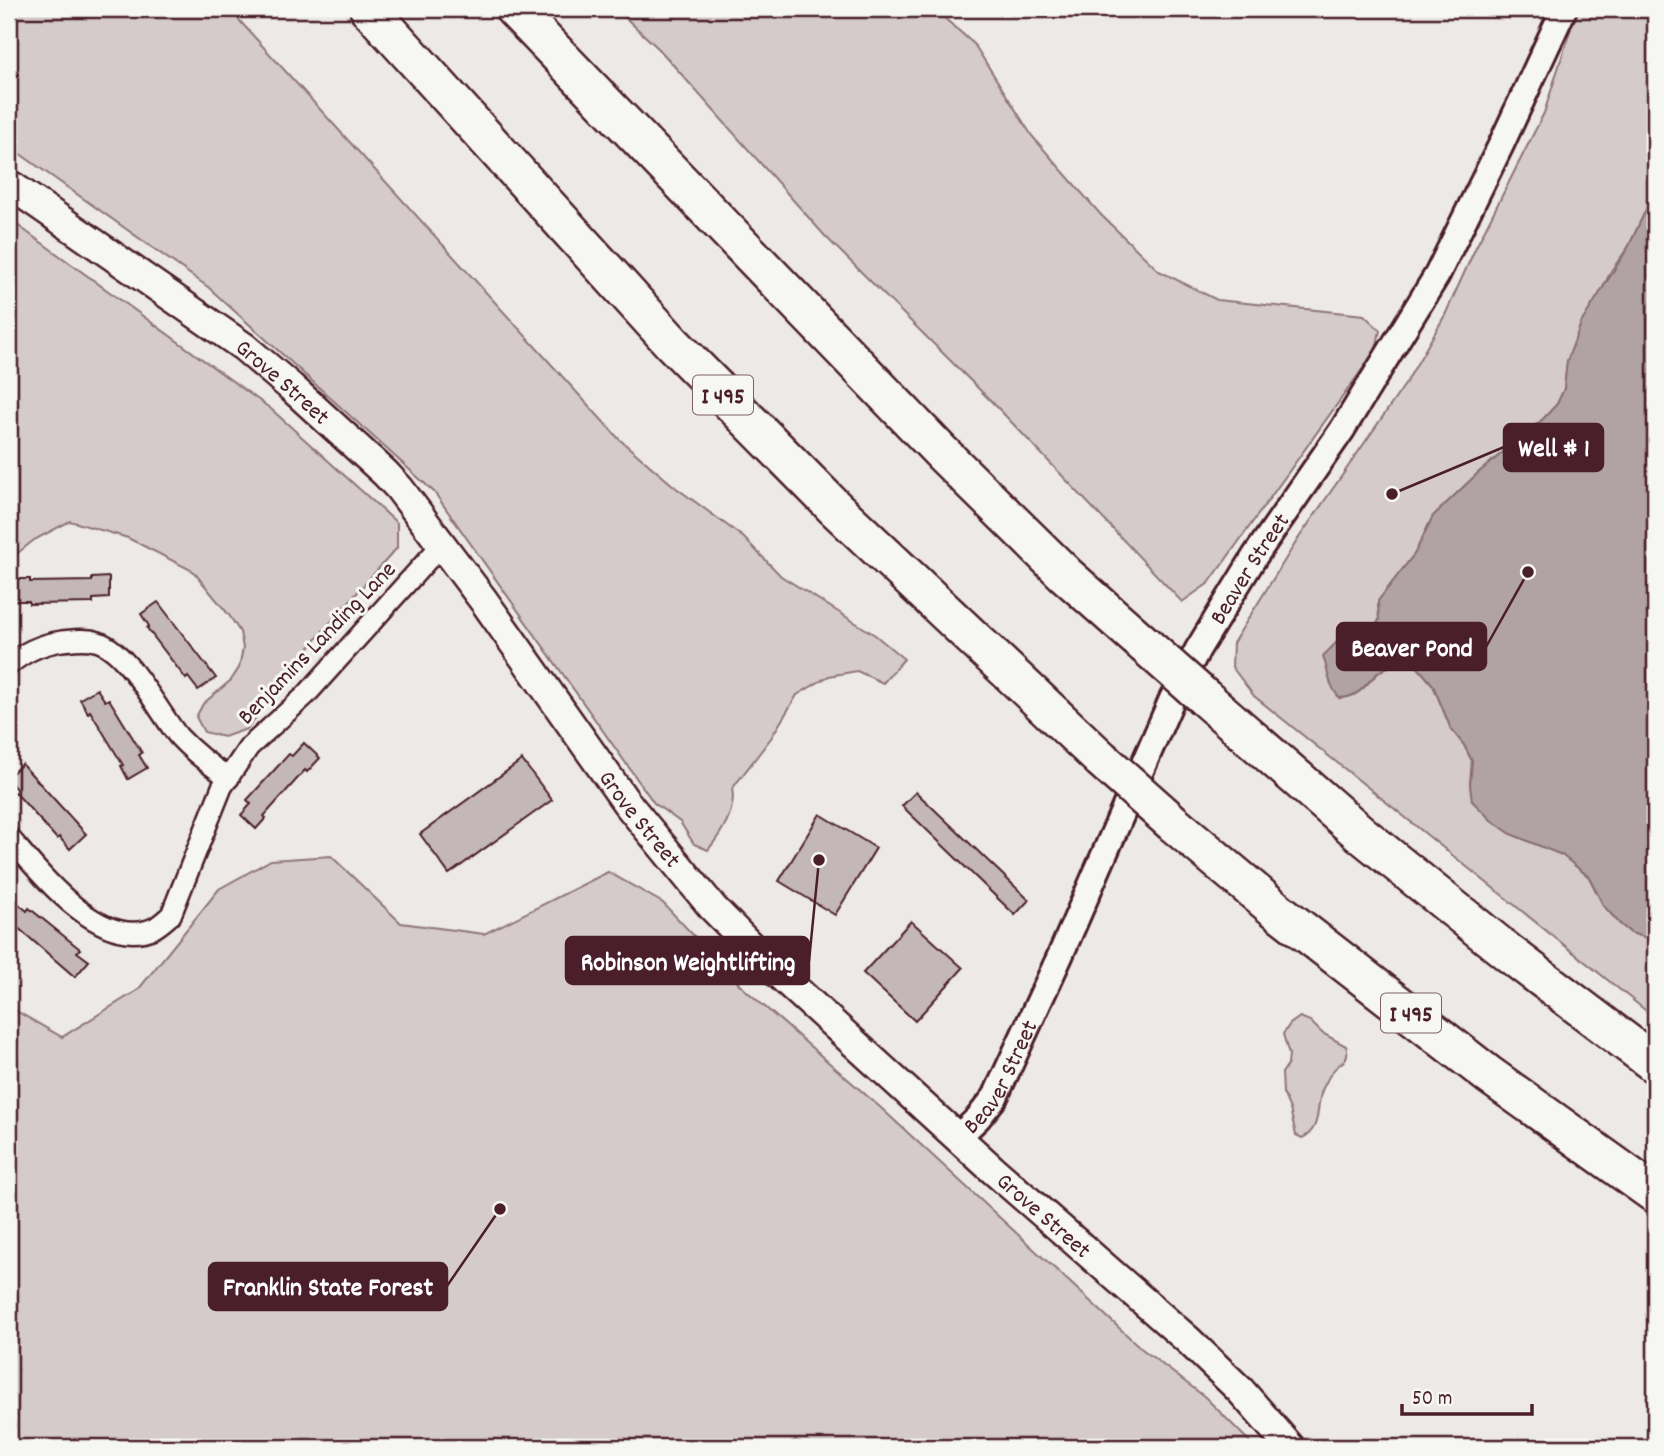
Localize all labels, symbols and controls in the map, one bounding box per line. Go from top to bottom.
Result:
street label: Grove Street [228,332,336,434]
road number: I 495 [693,376,753,414]
callout: Well # 1 [1504,424,1603,471]
text: Well # 1 [1518,432,1590,469]
street label: Beaver Street [1203,507,1300,632]
street label: Benjamins Landing Lane [231,555,405,733]
callout: Beaver Pond [1337,623,1486,670]
text: Beaver Pond [1351,632,1473,669]
street label: Grove Street [589,764,688,877]
callout: Robinson Weightlifting [566,937,809,984]
text: Robinson Weightlifting [581,946,795,983]
road number: I 495 [1381,994,1441,1032]
street label: Beaver Street [957,1015,1048,1143]
street label: Grove Street [988,1166,1098,1268]
callout: Franklin State Forest [209,1263,447,1310]
text: Franklin State Forest [223,1271,433,1308]
scale bar [1402,1372,1531,1416]
text: 50 m [1412,1385,1452,1415]

